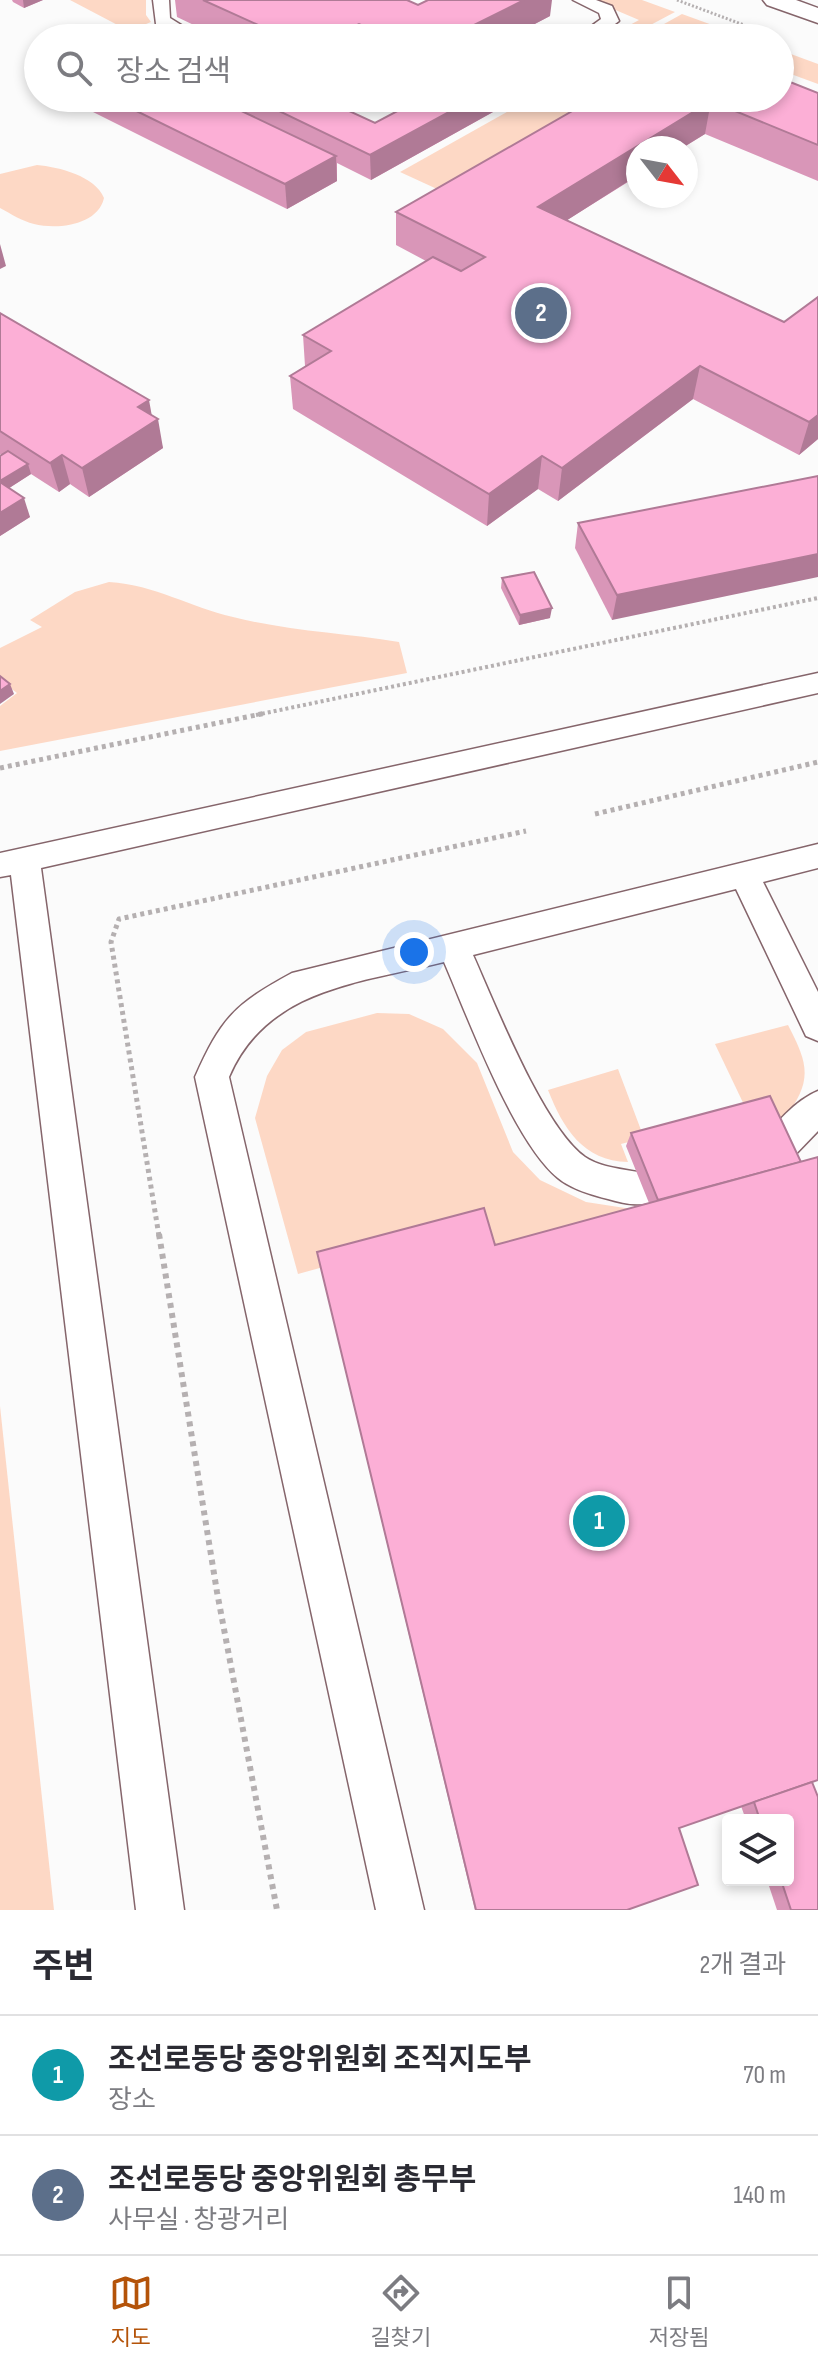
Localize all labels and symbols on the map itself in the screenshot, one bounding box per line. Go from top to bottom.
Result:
north arrow [626,136,698,208]
pin: 2 [515,283,567,343]
your location [394,932,434,972]
pin: 1 [573,1491,625,1551]

